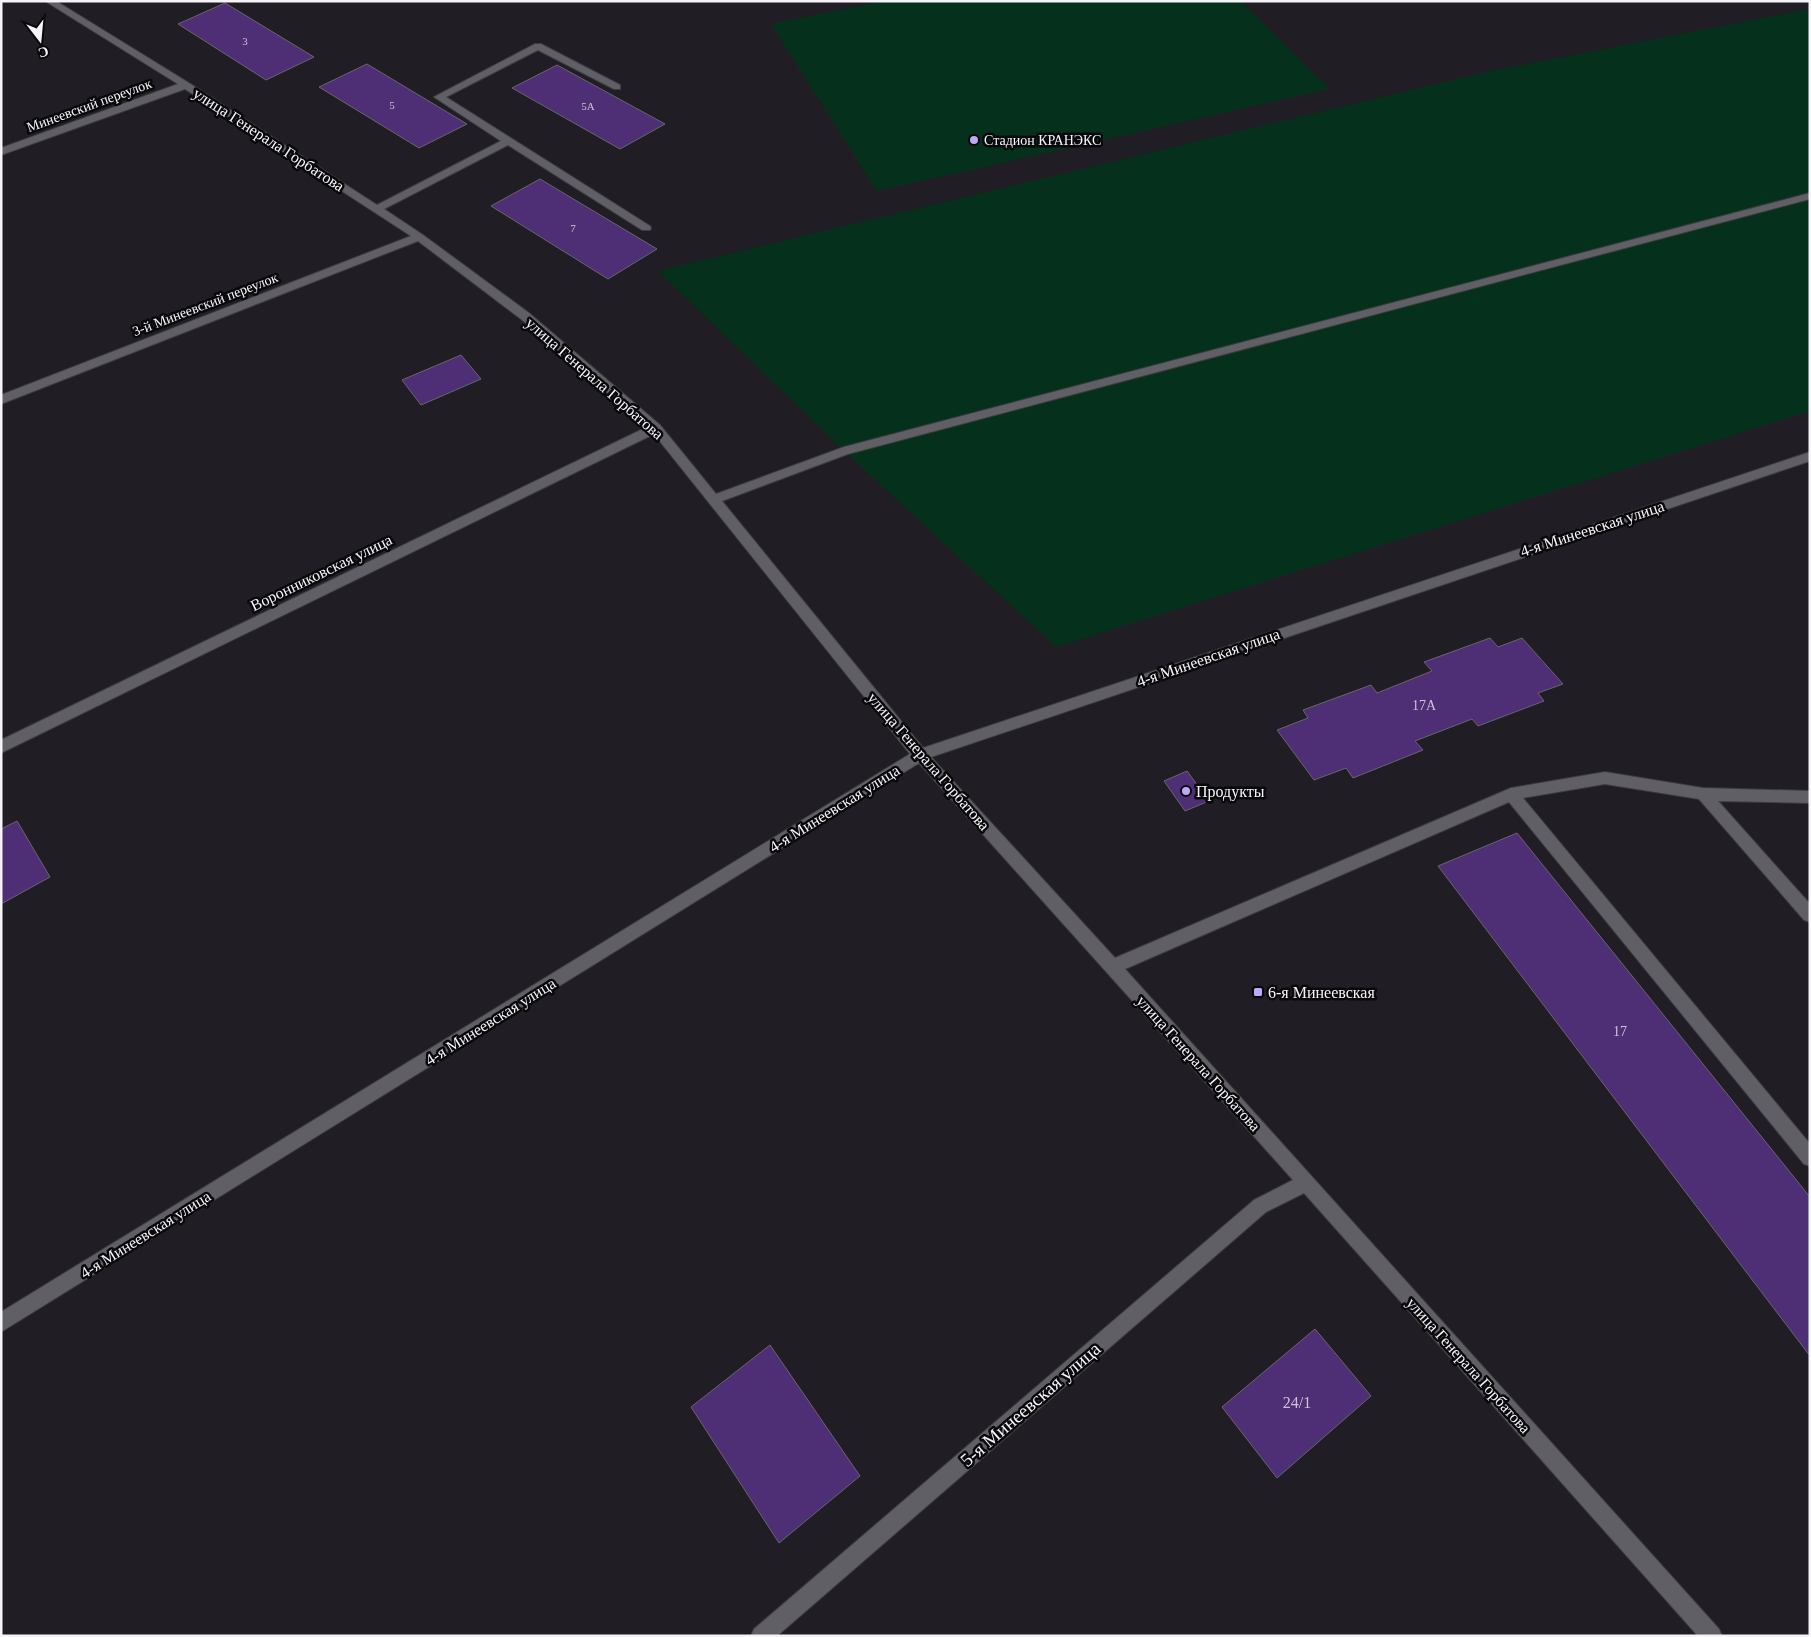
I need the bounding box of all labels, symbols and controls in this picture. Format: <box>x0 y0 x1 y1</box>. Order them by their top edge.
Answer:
north arrow <box>15 15 65 65</box>
house number: 3 <box>242 35 248 47</box>
text: С <box>37 43 50 61</box>
street label: Минеевский переулок <box>25 76 154 135</box>
street label: улица Генерала Горбатова <box>190 84 347 195</box>
house number: 5 <box>389 99 395 111</box>
house number: 5А <box>581 100 595 112</box>
place label: Стадион КРАНЭКС <box>984 133 1101 148</box>
marker: Стадион КРАНЭКС <box>968 134 980 146</box>
house number: 7 <box>570 222 576 234</box>
street label: 3-й Минеевский переулок <box>130 270 280 339</box>
street label: улица Генерала Горбатова <box>522 314 667 443</box>
street label: 4-я Минеевская улица <box>1518 497 1667 561</box>
street label: Воронниковская улица <box>248 531 395 615</box>
street label: 4-я Минеевская улица <box>1134 625 1282 691</box>
street label: улица Генерала Горбатова <box>864 689 993 834</box>
house number: 17А <box>1412 698 1437 713</box>
street label: 4-я Минеевская улица <box>766 761 903 856</box>
place label: Продукты <box>1196 783 1265 801</box>
marker: Продукты <box>1180 785 1192 797</box>
street label: 4-я Минеевская улица <box>422 974 559 1069</box>
place label: 6-я Минеевская <box>1268 984 1375 1001</box>
marker: 6-я Минеевская <box>1252 986 1264 998</box>
street label: улица Генерала Горбатова <box>1133 992 1264 1135</box>
house number: 17 <box>1613 1024 1627 1039</box>
street label: 4-я Минеевская улица <box>77 1187 214 1282</box>
street label: улица Генерала Горбатова <box>1403 1294 1534 1437</box>
street label: 5-я Минеевская улица <box>956 1338 1105 1471</box>
house number: 24/1 <box>1283 1394 1311 1411</box>

